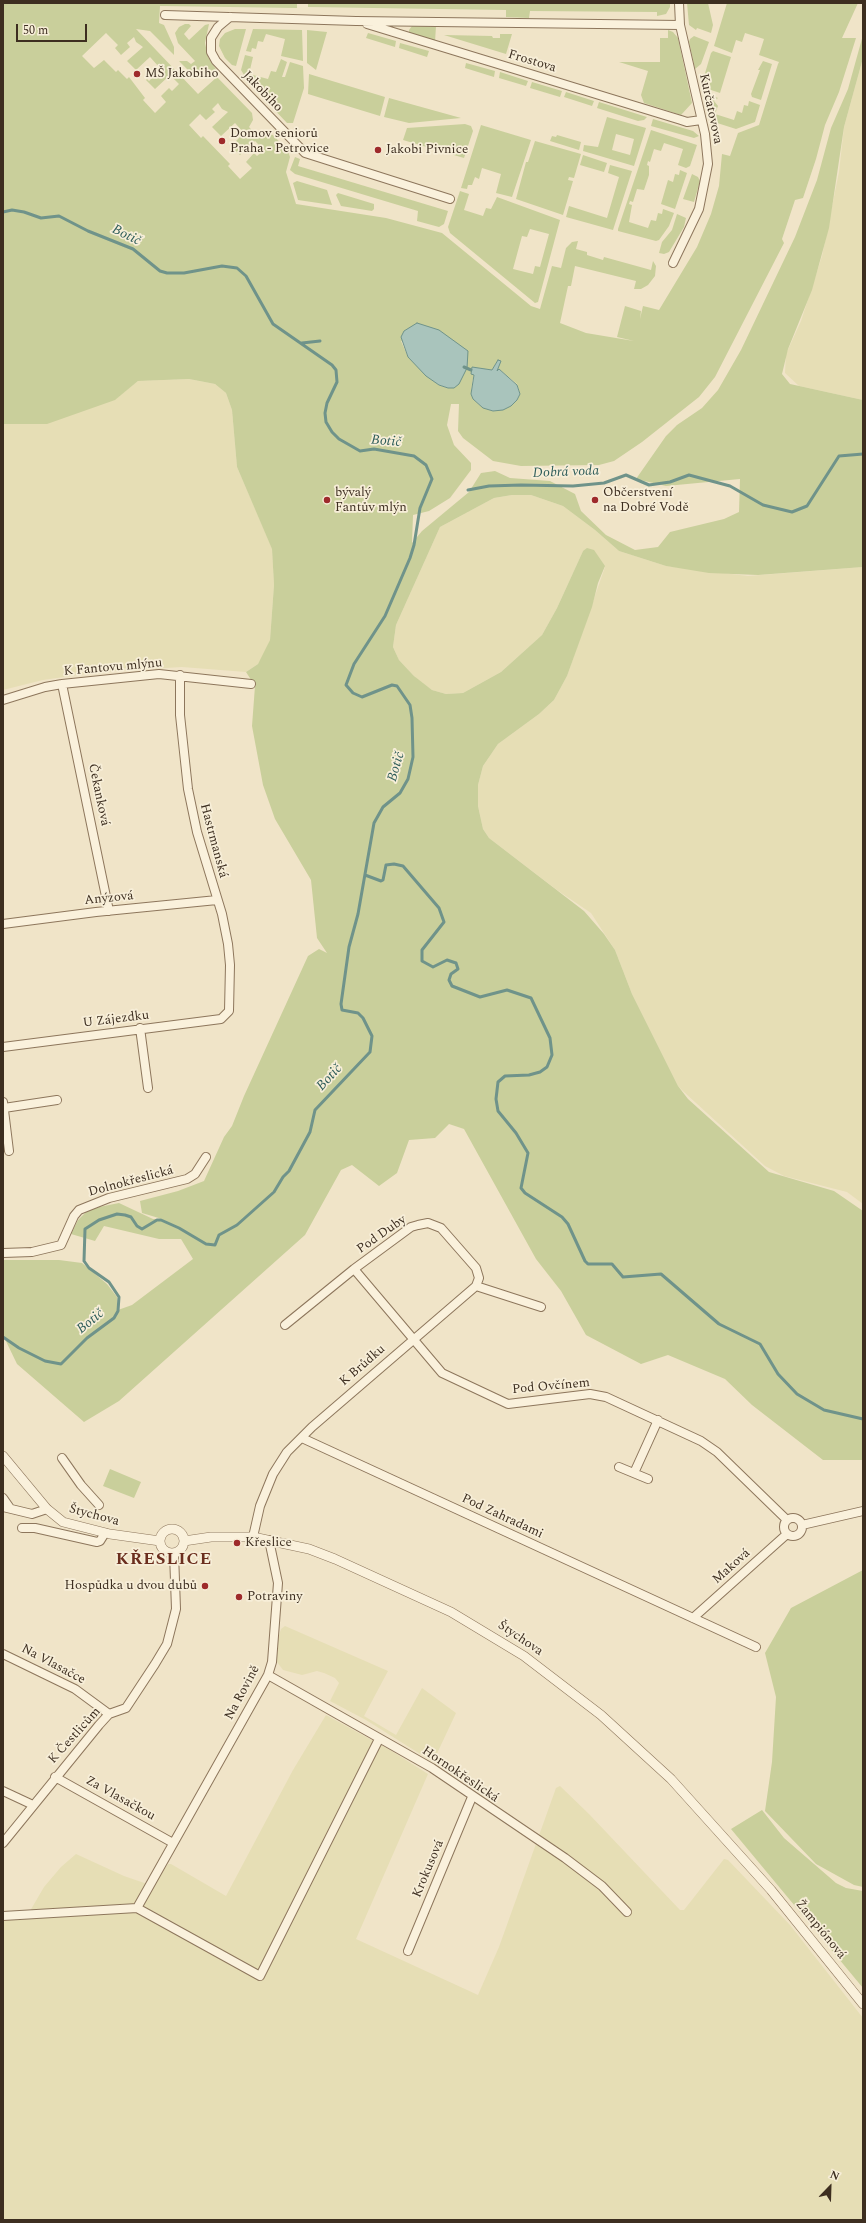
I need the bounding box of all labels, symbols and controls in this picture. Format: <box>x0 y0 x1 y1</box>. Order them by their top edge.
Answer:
scale bar <box>18 16 89 42</box>
text: 50 m <box>23 21 48 40</box>
street label: Frostova <box>506 47 558 77</box>
place label: MŠ Jakobiho <box>145 66 218 82</box>
street label: Jakobiho <box>239 68 285 116</box>
marker: MŠ Jakobiho <box>132 69 142 79</box>
street label: Kurčatovova <box>695 72 725 146</box>
place label: Domov seniorů Praha - Petrovice <box>230 126 329 157</box>
marker: Domov seniorů Praha - Petrovice <box>217 136 227 146</box>
place label: Jakobi Pivnice <box>386 142 468 158</box>
marker: Jakobi Pivnice <box>373 145 383 155</box>
water label: Botič <box>109 222 143 250</box>
water label: Botič <box>370 432 402 452</box>
water label: Dobrá voda <box>532 463 600 483</box>
place label: bývalý Fantův mlýn <box>335 485 407 516</box>
place label: Občerstvení na Dobré Vodě <box>603 485 689 516</box>
marker: bývalý Fantův mlýn <box>322 495 332 505</box>
marker: Občerstvení na Dobré Vodě <box>590 495 600 505</box>
street label: K Fantovu mlýnu <box>63 656 163 680</box>
water label: Botič <box>385 750 409 784</box>
street label: Čekanková <box>84 762 112 828</box>
street label: Hastrmanská <box>196 802 230 880</box>
street label: Anýzová <box>84 889 134 909</box>
street label: U Zájezdku <box>82 1008 150 1032</box>
water label: Botič <box>314 1061 346 1095</box>
street label: Dolnokřeslická <box>87 1163 175 1201</box>
street label: Pod Duby <box>354 1212 410 1258</box>
water label: Botič <box>74 1306 108 1338</box>
street label: K Brůdku <box>337 1342 389 1390</box>
street label: Pod Ovčínem <box>511 1376 591 1398</box>
street label: Pod Zahradami <box>459 1491 545 1543</box>
street label: Štychova <box>67 1502 121 1530</box>
place label: Křeslice <box>245 1535 292 1551</box>
marker: Křeslice <box>232 1538 242 1548</box>
street label: Maková <box>710 1546 754 1588</box>
district label: KŘESLICE <box>116 1551 212 1571</box>
place label: Hospůdka u dvou dubů <box>64 1578 197 1594</box>
marker: Hospůdka u dvou dubů <box>200 1581 210 1591</box>
place label: Potraviny <box>247 1589 302 1605</box>
marker: Potraviny <box>234 1592 244 1602</box>
street label: Štychova <box>494 1618 546 1660</box>
street label: Na Vlasačce <box>18 1642 88 1688</box>
street label: Na Rovině <box>222 1663 264 1723</box>
street label: K Čestlicům <box>45 1704 105 1768</box>
street label: Hornokřeslická <box>419 1744 501 1806</box>
street label: Za Vlasačkou <box>82 1773 158 1825</box>
street label: Krokusová <box>410 1838 448 1900</box>
street label: Žampiónová <box>791 1897 849 1963</box>
text: N <box>827 2166 842 2185</box>
north arrow <box>810 2167 850 2207</box>

